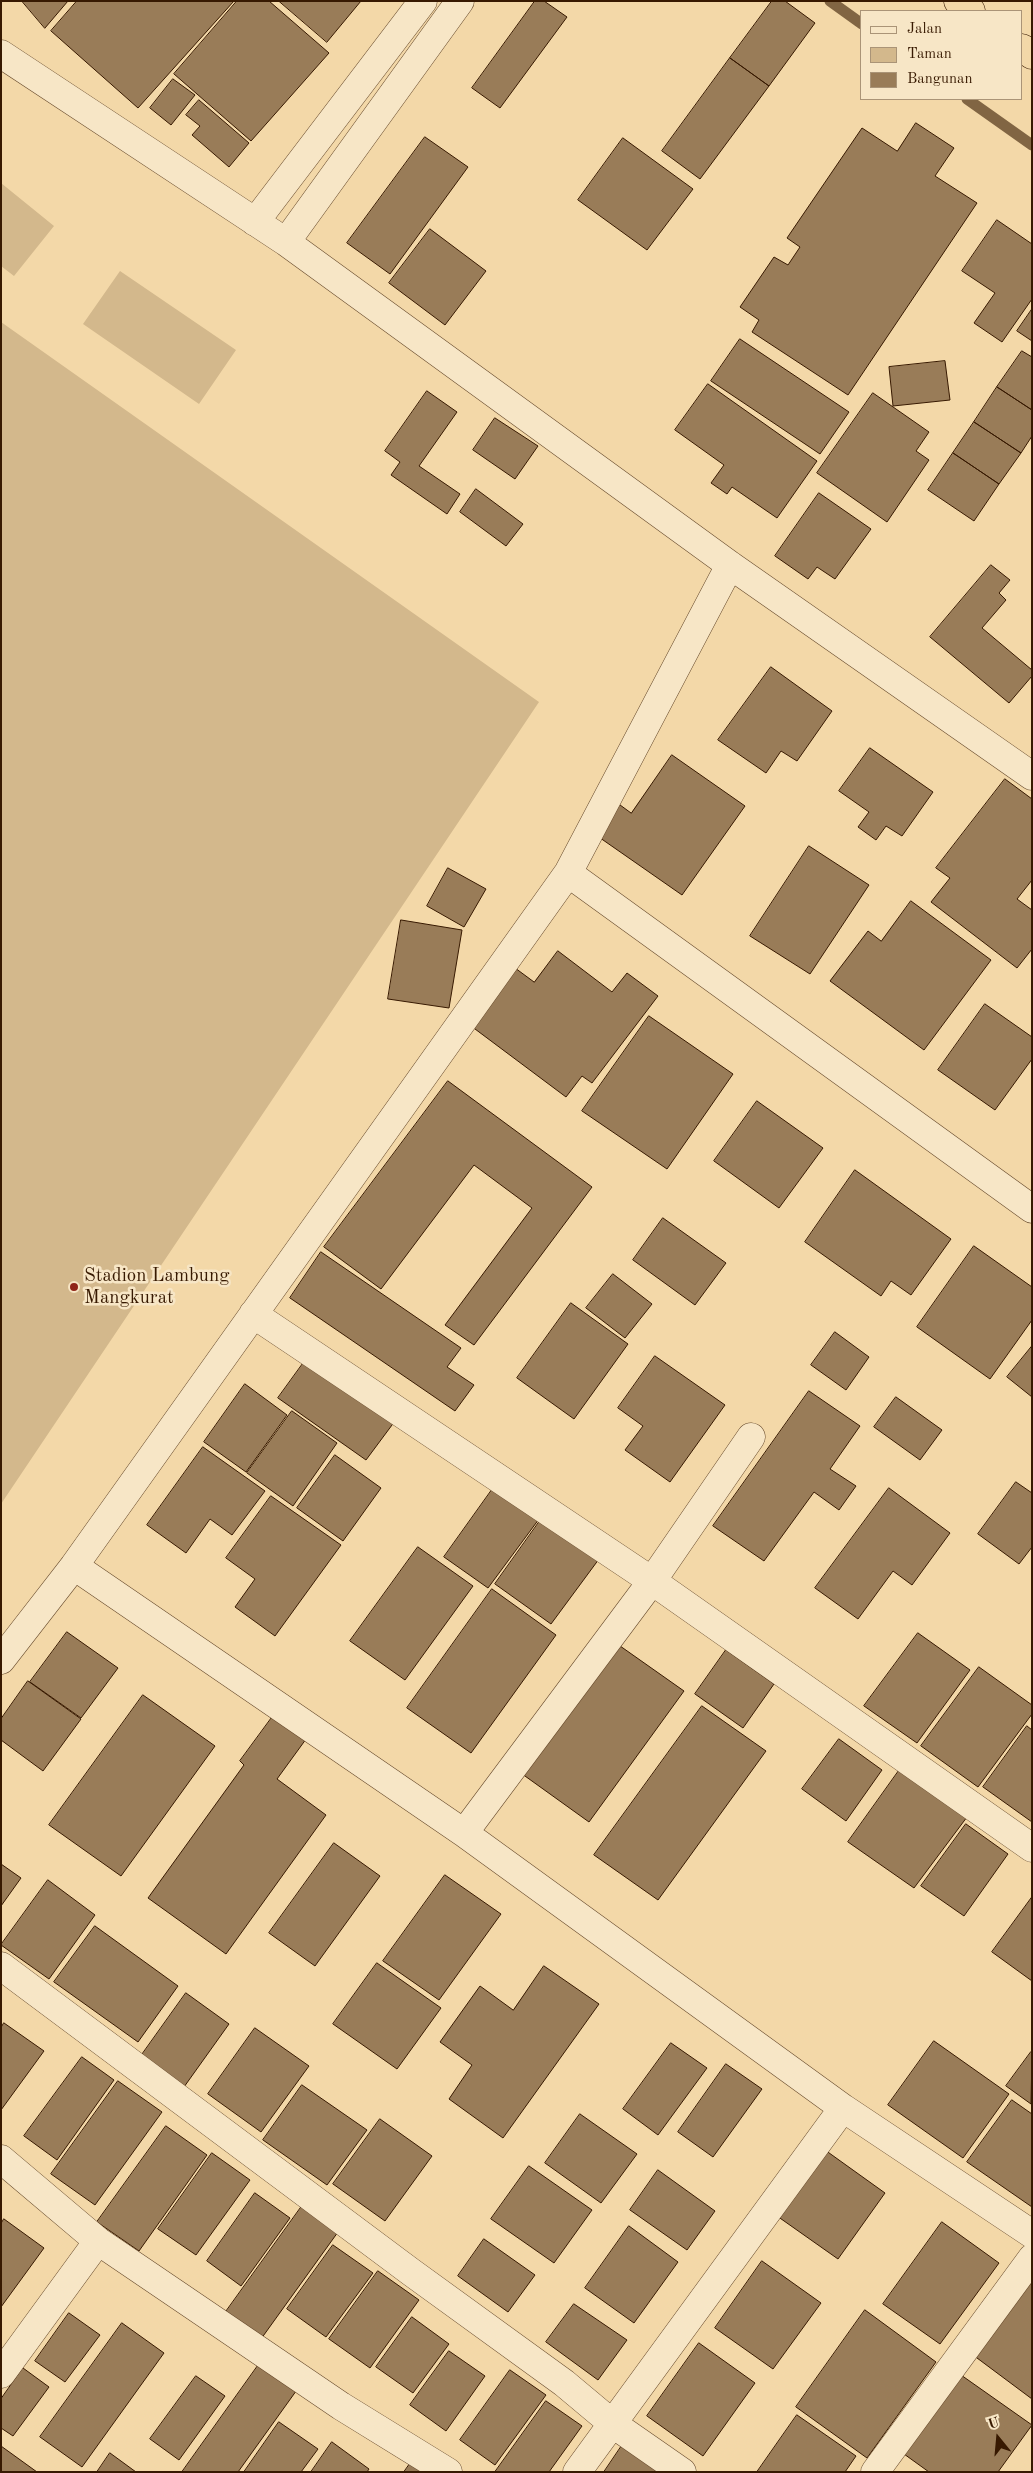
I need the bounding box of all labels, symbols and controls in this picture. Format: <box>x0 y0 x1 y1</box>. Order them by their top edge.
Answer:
legend <box>860 10 1023 100</box>
text: Jalan <box>907 22 942 37</box>
text: Taman <box>907 47 952 62</box>
text: Bangunan <box>907 72 973 87</box>
place label: Stadion Lambung Mangkurat <box>84 1265 229 1309</box>
marker: Stadion Lambung Mangkurat <box>68 1281 80 1293</box>
north arrow <box>973 2413 1023 2463</box>
text: U <box>986 2415 1001 2432</box>

